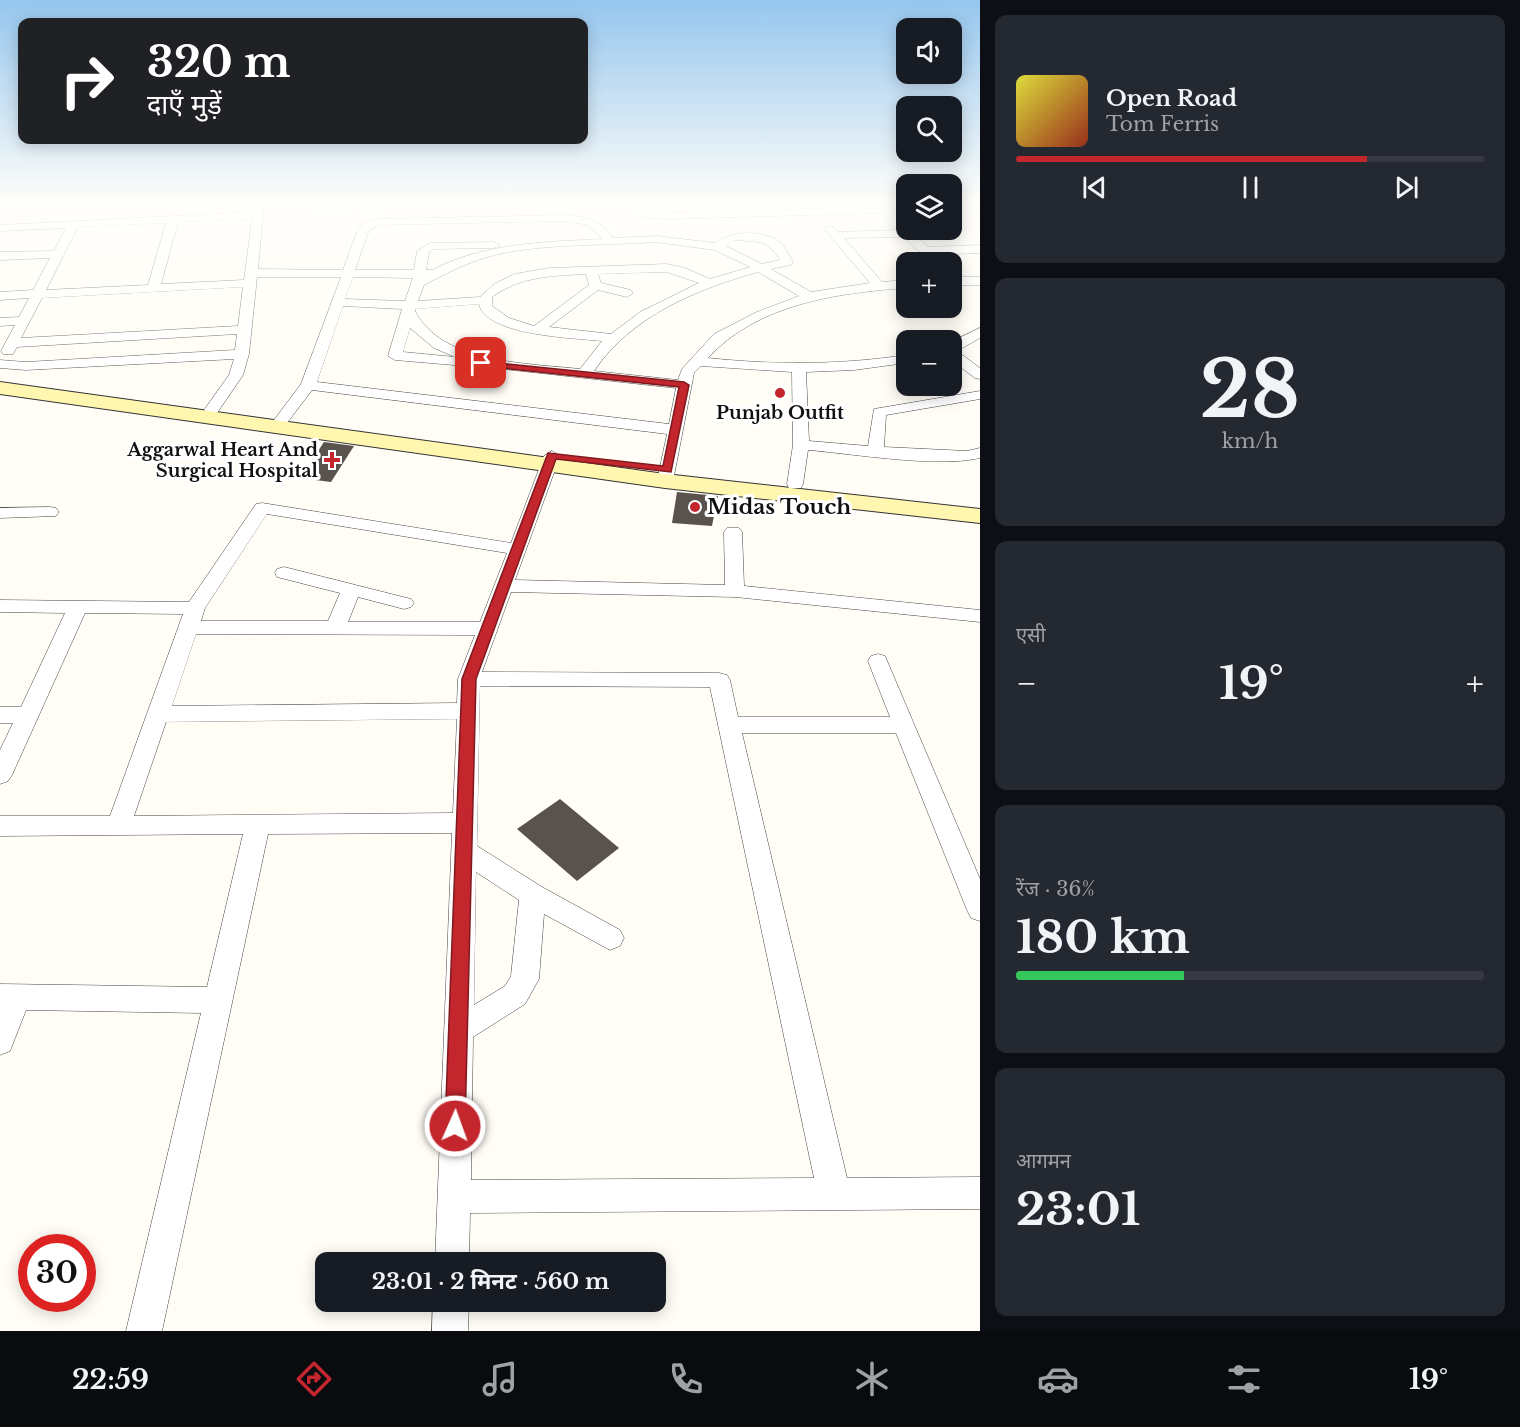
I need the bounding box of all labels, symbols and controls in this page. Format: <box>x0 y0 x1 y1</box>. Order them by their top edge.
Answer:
map controls <box>896 18 962 396</box>
button: sound <box>896 18 962 84</box>
text: 320 m <box>147 36 290 88</box>
icon: right <box>48 42 126 120</box>
text: Open Road <box>1106 85 1237 112</box>
text: दाएँ मुड़ें <box>147 88 222 121</box>
button: search <box>896 96 962 162</box>
text: Tom Ferris <box>1106 112 1219 136</box>
icon: previous <box>1078 171 1111 204</box>
icon: pause <box>1234 171 1267 204</box>
icon: next <box>1390 171 1423 204</box>
button: layers <box>896 174 962 240</box>
button: + <box>896 252 962 318</box>
button: − <box>896 330 962 396</box>
pin <box>455 337 506 388</box>
text: 28 <box>1200 341 1300 438</box>
icon: arrive <box>464 346 497 379</box>
marker: Punjab Outfit <box>773 386 787 400</box>
place label: Punjab Outfit <box>716 402 844 424</box>
text: km/h <box>1222 429 1278 453</box>
place label: Aggarwal Heart And Surgical Hospital <box>126 439 319 482</box>
marker: Aggarwal Heart And Surgical Hospital <box>323 451 341 469</box>
place label: Midas Touch <box>707 494 851 520</box>
marker: Midas Touch <box>688 500 702 514</box>
text: एसी <box>1016 623 1046 647</box>
text: 19° <box>1219 655 1284 711</box>
text: − <box>1016 663 1037 704</box>
text: + <box>1466 663 1484 704</box>
text: रेंज · 36% <box>1016 877 1095 901</box>
text: 180 km <box>1016 909 1190 965</box>
position arrow <box>423 1094 487 1158</box>
text: आगमन <box>1016 1149 1071 1173</box>
text: 23:01 <box>1016 1181 1140 1237</box>
speed limit sign: 30 <box>18 1234 96 1312</box>
text: 23:01 · 2 मिनट · 560 m <box>372 1268 609 1295</box>
icon: directions <box>293 1358 335 1400</box>
icon: music <box>479 1358 521 1400</box>
icon: phone <box>665 1358 707 1400</box>
icon: climate <box>851 1358 893 1400</box>
icon: car <box>1037 1358 1079 1400</box>
icon: filters <box>1223 1358 1265 1400</box>
text: 22:59 <box>72 1363 149 1396</box>
text: 19° <box>1409 1363 1448 1396</box>

